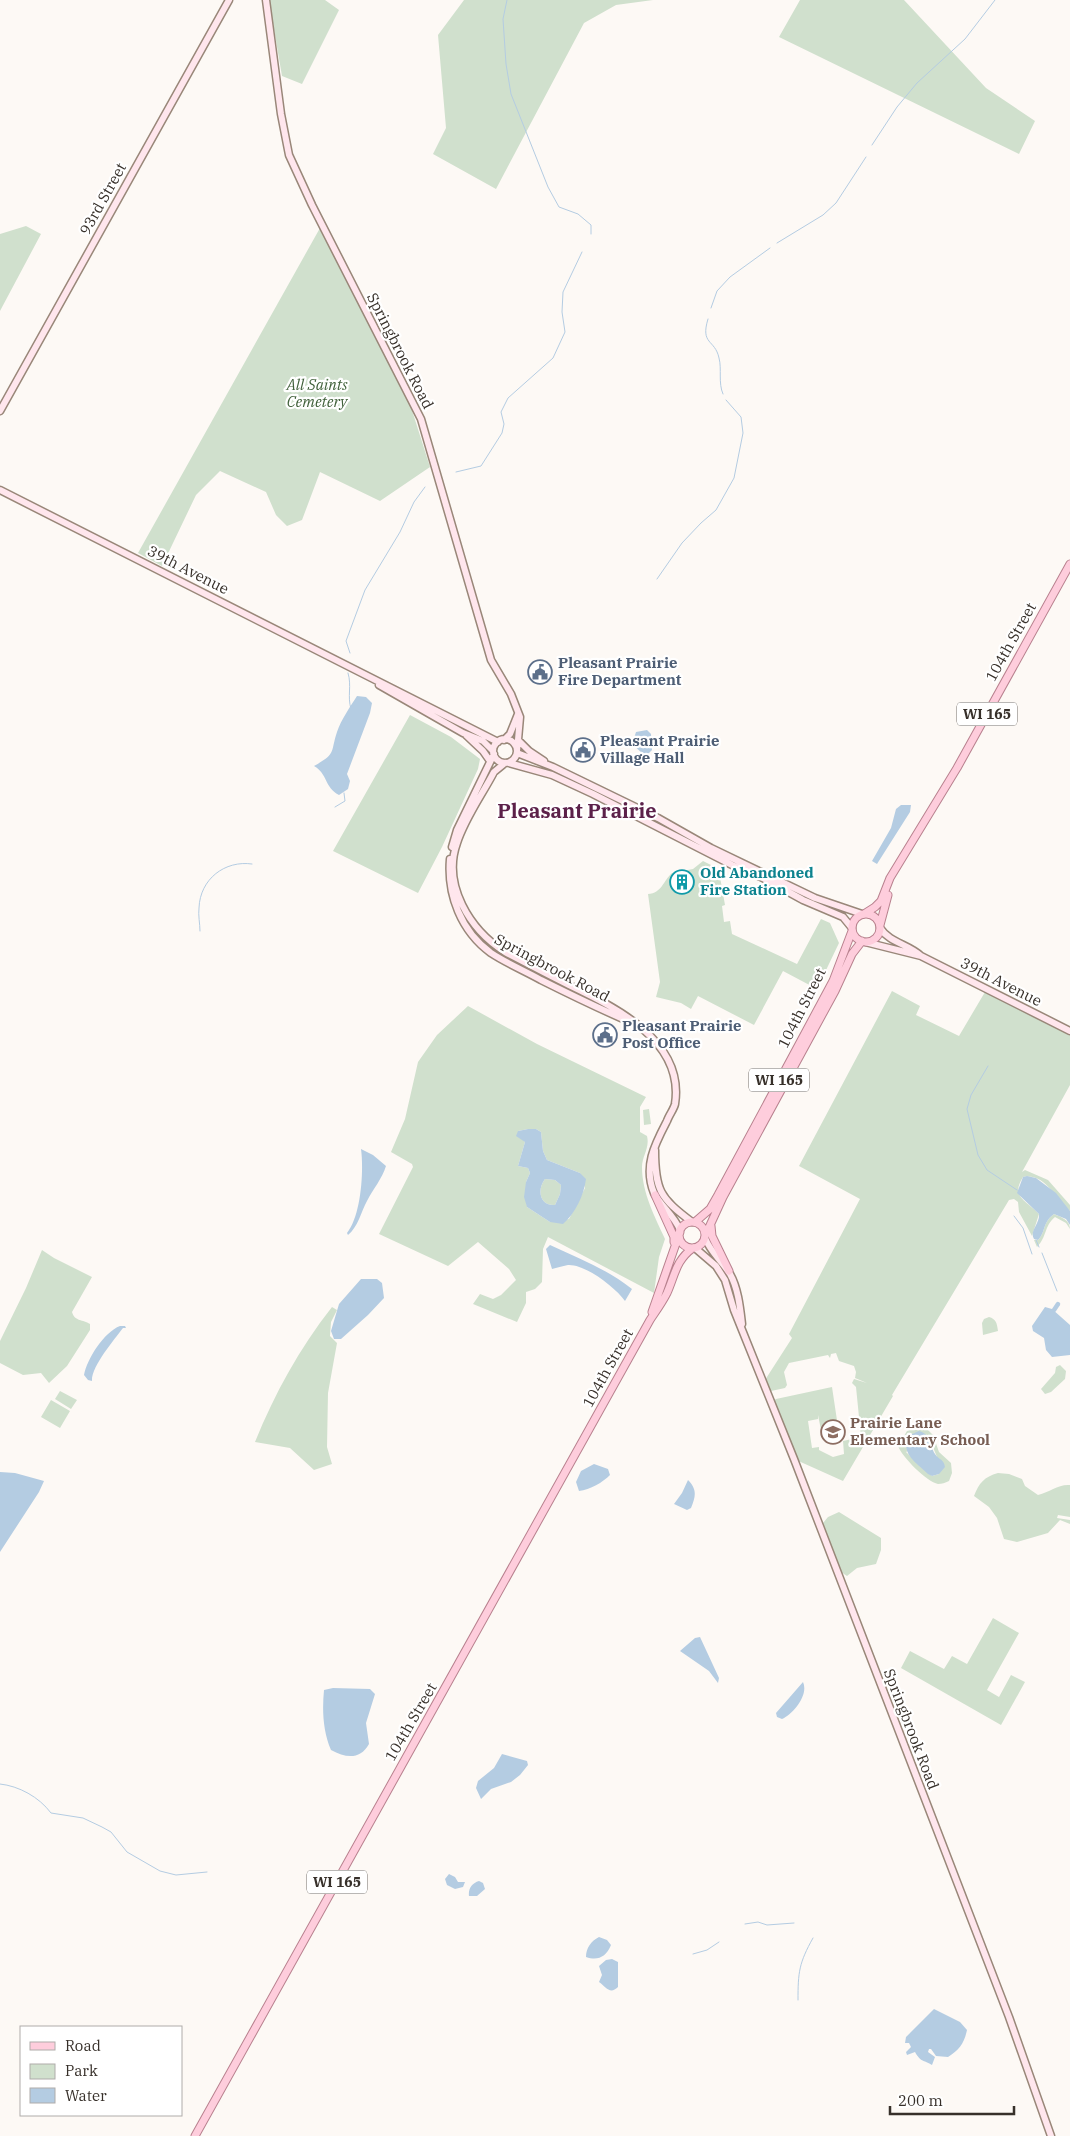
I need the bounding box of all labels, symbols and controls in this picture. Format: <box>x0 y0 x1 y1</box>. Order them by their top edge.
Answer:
street label: 93rd Street <box>75 159 130 238</box>
street label: Springbrook Road <box>363 290 438 412</box>
park label: All Saints Cemetery <box>285 375 348 411</box>
street label: 39th Avenue <box>144 541 232 598</box>
street label: 104th Street <box>981 599 1040 685</box>
place label: Pleasant Prairie Fire Department <box>558 653 682 689</box>
public building icon: Pleasant Prairie Fire Department <box>527 659 553 685</box>
road number: WI 165 <box>957 702 1017 726</box>
place label: Pleasant Prairie Village Hall <box>600 731 719 767</box>
public building icon: Pleasant Prairie Village Hall <box>570 737 596 763</box>
district label: Pleasant Prairie <box>497 797 657 824</box>
place label: Old Abandoned Fire Station <box>700 863 814 899</box>
building icon: Old Abandoned Fire Station <box>669 869 695 895</box>
street label: Springbrook Road <box>491 929 613 1006</box>
street label: 39th Avenue <box>957 953 1045 1010</box>
street label: 104th Street <box>773 965 830 1051</box>
place label: Pleasant Prairie Post Office <box>622 1016 741 1052</box>
public building icon: Pleasant Prairie Post Office <box>592 1022 618 1048</box>
road number: WI 165 <box>749 1068 809 1092</box>
street label: 104th Street <box>578 1325 637 1411</box>
place label: Prairie Lane Elementary School <box>850 1413 990 1449</box>
school or university icon: Prairie Lane Elementary School <box>820 1419 846 1445</box>
street label: Springbrook Road <box>880 1666 943 1792</box>
street label: 104th Street <box>381 1679 441 1764</box>
road number: WI 165 <box>307 1870 367 1894</box>
legend <box>20 2026 182 2116</box>
text: Road <box>65 2036 101 2055</box>
text: Park <box>65 2061 98 2080</box>
scale bar <box>890 2084 1014 2116</box>
text: Water <box>65 2086 107 2105</box>
text: 200 m <box>898 2091 943 2110</box>

